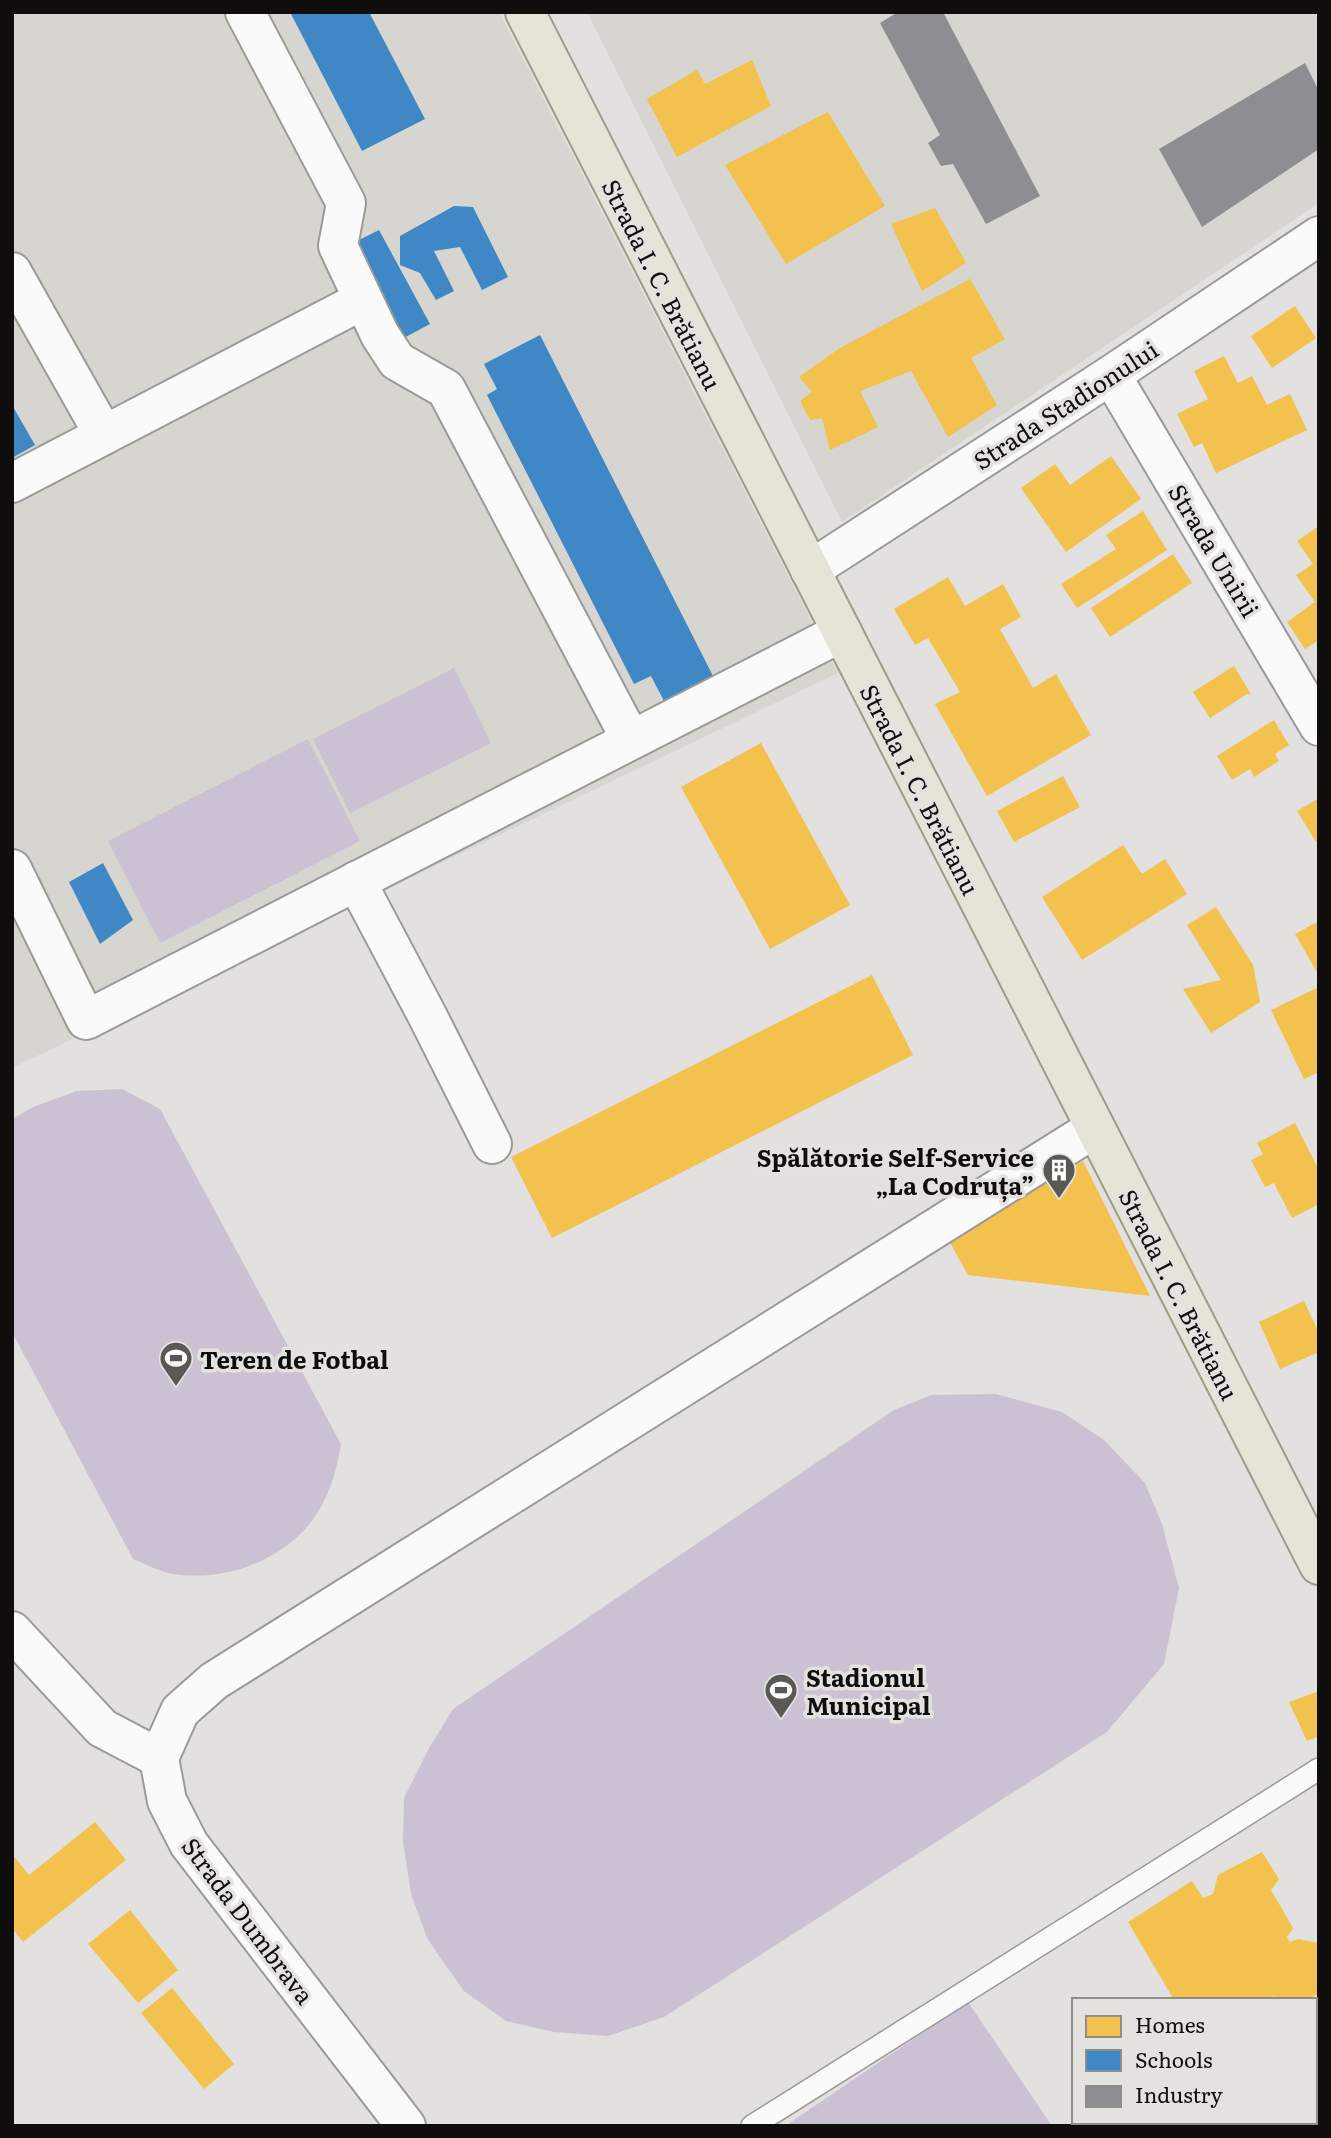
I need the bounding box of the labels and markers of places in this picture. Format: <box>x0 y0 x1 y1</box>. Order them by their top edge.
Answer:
place label: Spălătorie Self-Service „La Codruța” <box>757 1139 1034 1203</box>
building icon: Spălătorie Self-Service „La Codruța” <box>1040 1151 1078 1200</box>
sports icon: Teren de Fotbal <box>157 1339 195 1388</box>
place label: Teren de Fotbal <box>200 1341 389 1376</box>
place label: Stadionul Municipal <box>806 1659 931 1722</box>
sports icon: Stadionul Municipal <box>762 1671 800 1720</box>

